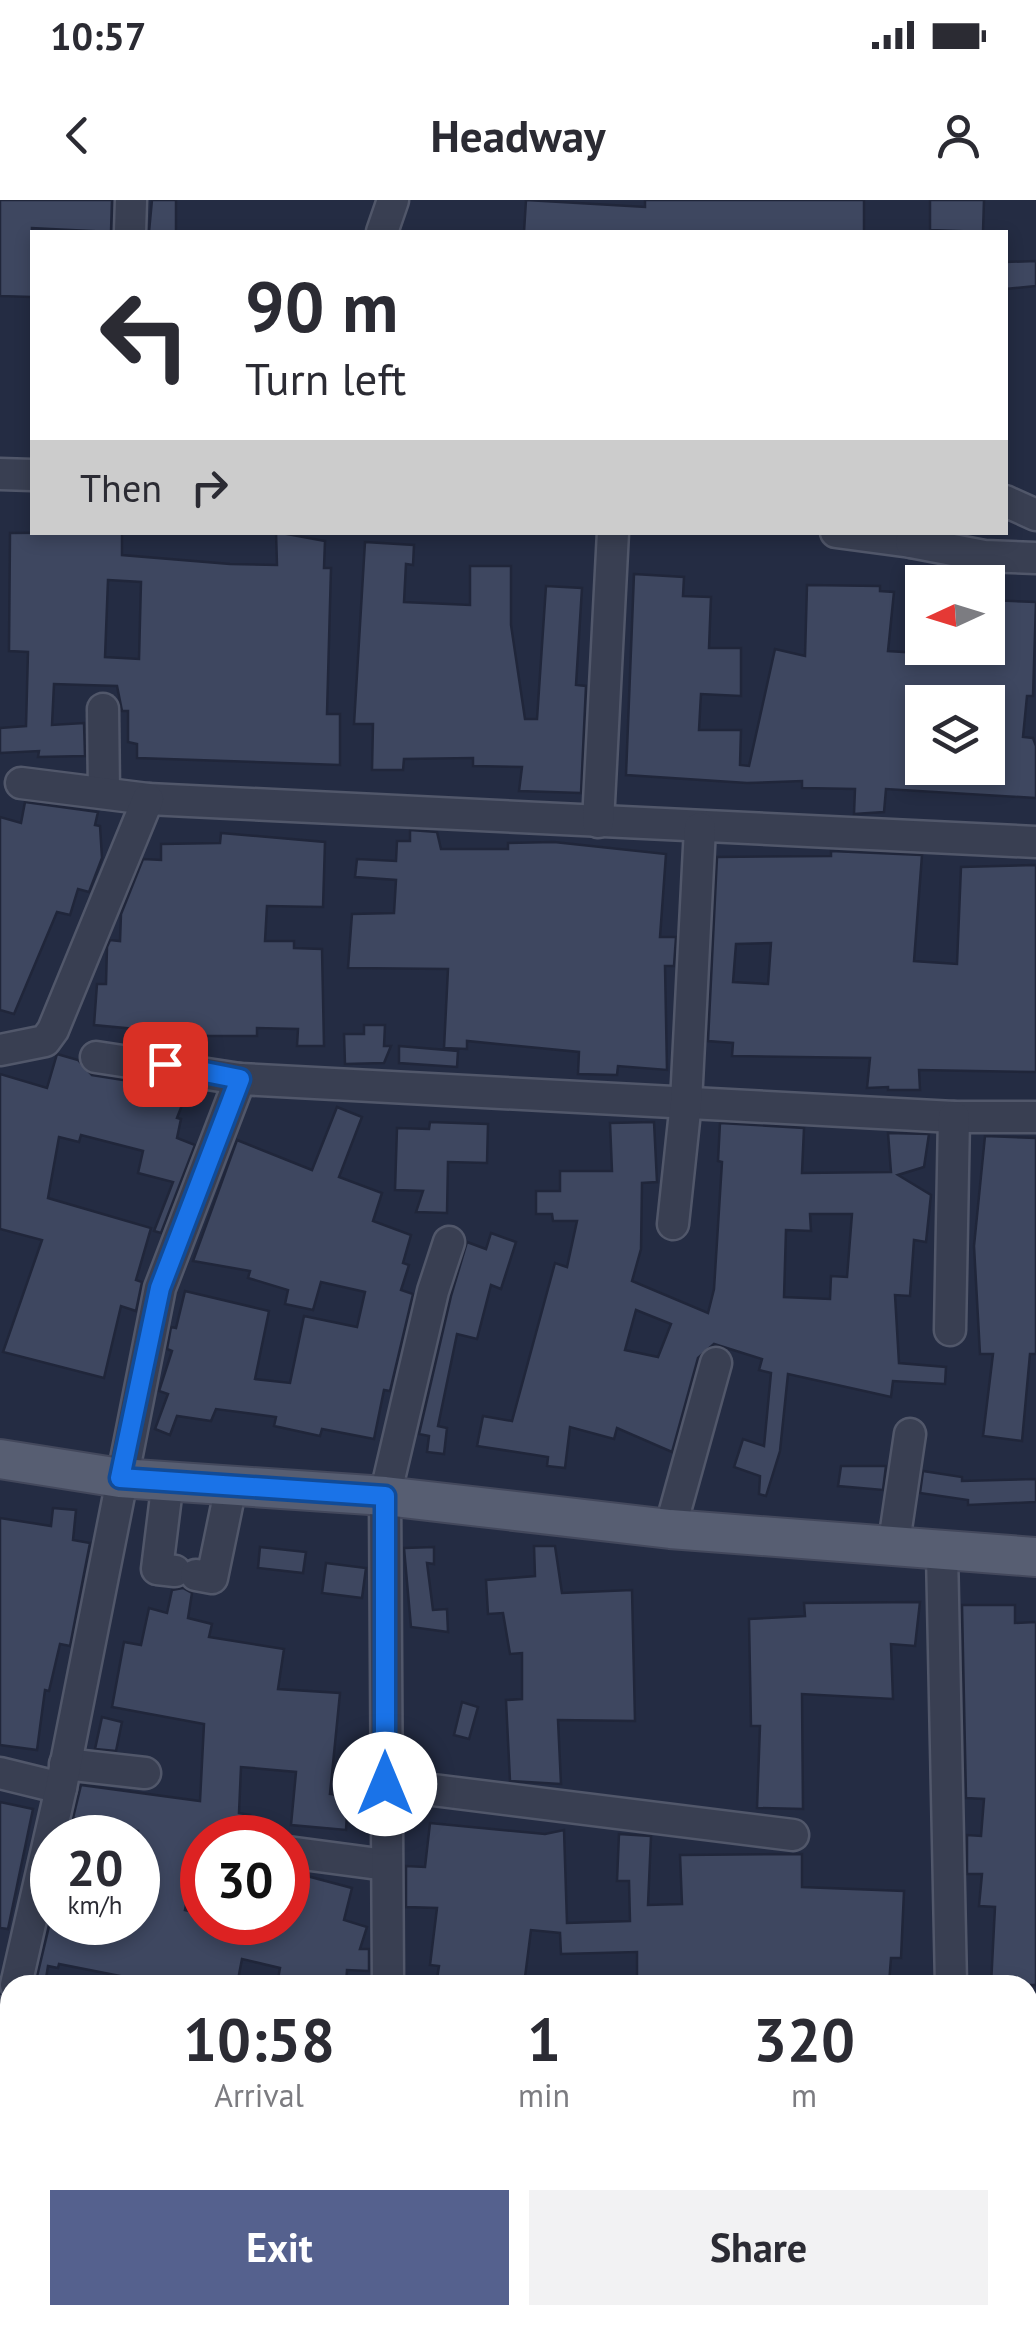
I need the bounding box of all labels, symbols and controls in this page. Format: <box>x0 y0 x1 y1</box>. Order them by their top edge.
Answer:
text: 10:57 <box>50 11 146 60</box>
text: Headway <box>430 106 606 164</box>
icon: back <box>50 108 105 163</box>
icon: person <box>931 108 986 163</box>
text: 90 m <box>245 261 398 351</box>
icon: left <box>80 270 210 400</box>
text: Turn left <box>245 349 406 407</box>
icon: right <box>182 460 237 515</box>
text: Then <box>80 463 162 512</box>
north arrow <box>905 565 1005 665</box>
map controls <box>905 565 1005 785</box>
button: layers <box>905 685 1005 785</box>
pin <box>123 1022 208 1107</box>
icon: arrive <box>138 1037 193 1092</box>
position arrow <box>333 1732 437 1836</box>
speed limit sign: 30 <box>180 1815 310 1945</box>
text: 20 <box>67 1835 123 1900</box>
text: km/h <box>68 1889 122 1921</box>
text: 10:58 <box>183 2000 335 2078</box>
text: 1 <box>527 2000 561 2078</box>
text: 320 <box>753 2000 855 2078</box>
text: Arrival <box>214 2074 304 2116</box>
text: min <box>518 2074 570 2116</box>
text: m <box>791 2074 817 2116</box>
button: Exit <box>50 2190 509 2305</box>
button: Share <box>529 2190 988 2305</box>

